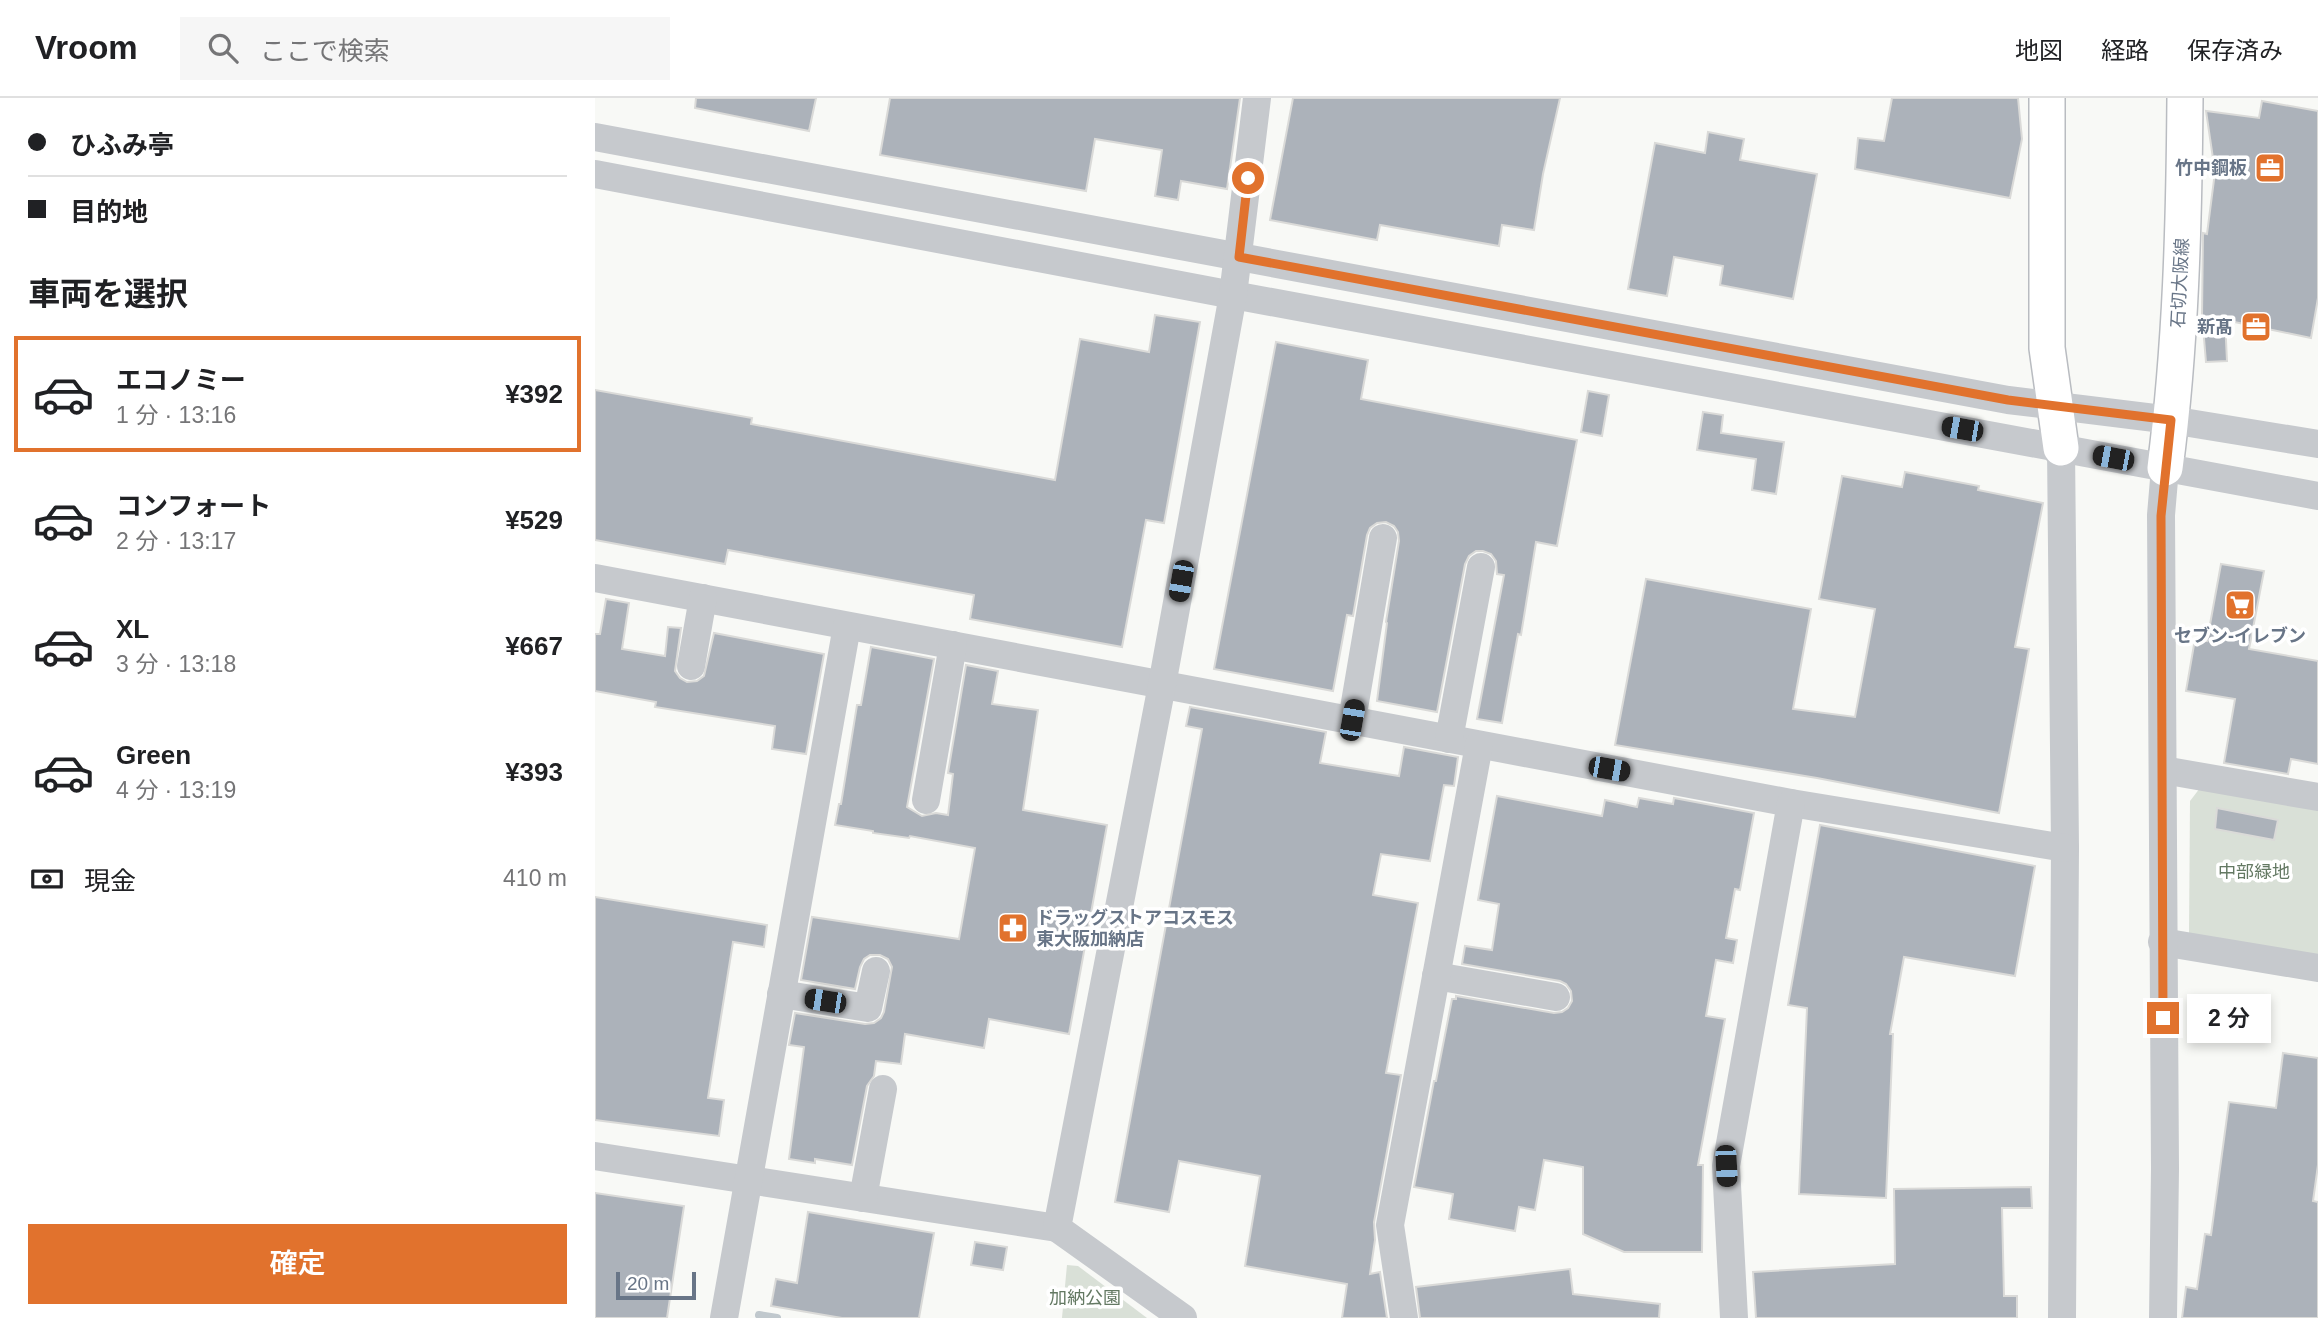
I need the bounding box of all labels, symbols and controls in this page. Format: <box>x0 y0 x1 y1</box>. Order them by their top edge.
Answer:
search box <box>180 17 670 80</box>
text: Vroom <box>35 29 138 66</box>
icon: search <box>204 29 242 67</box>
text: ここで検索 <box>260 36 390 66</box>
text: 地図 <box>2015 37 2063 64</box>
text: 経路 <box>2101 37 2149 64</box>
text: 保存済み <box>2187 37 2283 64</box>
text: ひふみ亭 <box>70 130 174 160</box>
office icon: 竹中鋼板 <box>2253 151 2287 185</box>
place label: 竹中鋼板 <box>2175 158 2247 178</box>
route start <box>1232 162 1264 194</box>
text: 目的地 <box>70 197 148 227</box>
street label: 石切大阪線 <box>2168 238 2192 328</box>
text: 車両を選択 <box>28 276 188 312</box>
office icon: 新髙 <box>2239 310 2273 344</box>
place label: 新髙 <box>2197 317 2233 337</box>
icon: car <box>32 363 95 426</box>
text: エコノミー <box>116 365 246 395</box>
text: ¥392 <box>505 379 563 409</box>
text: 1 分 · 13:16 <box>116 402 236 428</box>
car <box>1940 415 1985 443</box>
car <box>2091 444 2136 472</box>
icon: car <box>32 489 95 552</box>
text: コンフォート <box>116 491 271 521</box>
text: ¥529 <box>505 505 563 535</box>
text: 2 分 · 13:17 <box>116 528 236 554</box>
car <box>1168 558 1195 604</box>
supermarket icon: セブン-イレブン <box>2223 588 2257 622</box>
text: XL <box>116 614 149 644</box>
icon: car <box>32 615 95 678</box>
place label: セブン-イレブン <box>2174 626 2306 646</box>
text: ¥667 <box>505 631 563 661</box>
text: 3 分 · 13:18 <box>116 651 236 677</box>
car <box>1339 697 1366 743</box>
text: Green <box>116 740 191 770</box>
icon: car <box>32 741 95 804</box>
car <box>1587 755 1632 783</box>
text: ¥393 <box>505 757 563 787</box>
text: 4 分 · 13:19 <box>116 777 236 803</box>
icon: cash <box>28 860 66 898</box>
park label: 中部緑地 <box>2218 862 2290 882</box>
text: 410 m <box>503 865 567 891</box>
text: 現金 <box>84 866 136 896</box>
place label: ドラッグストアコスモス 東大阪加納店 <box>1036 908 1234 949</box>
pharmacy icon: ドラッグストアコスモス 東大阪加納店 <box>996 911 1030 945</box>
car <box>803 987 848 1015</box>
callout: 2 分 <box>2187 993 2271 1042</box>
route end <box>2147 1002 2179 1034</box>
text: 2 分 <box>2208 1005 2250 1031</box>
car <box>1715 1144 1738 1188</box>
button: 確定 <box>28 1224 567 1304</box>
scale bar <box>616 1269 697 1301</box>
text: 20 m <box>627 1273 669 1294</box>
park label: 加納公園 <box>1049 1288 1121 1308</box>

